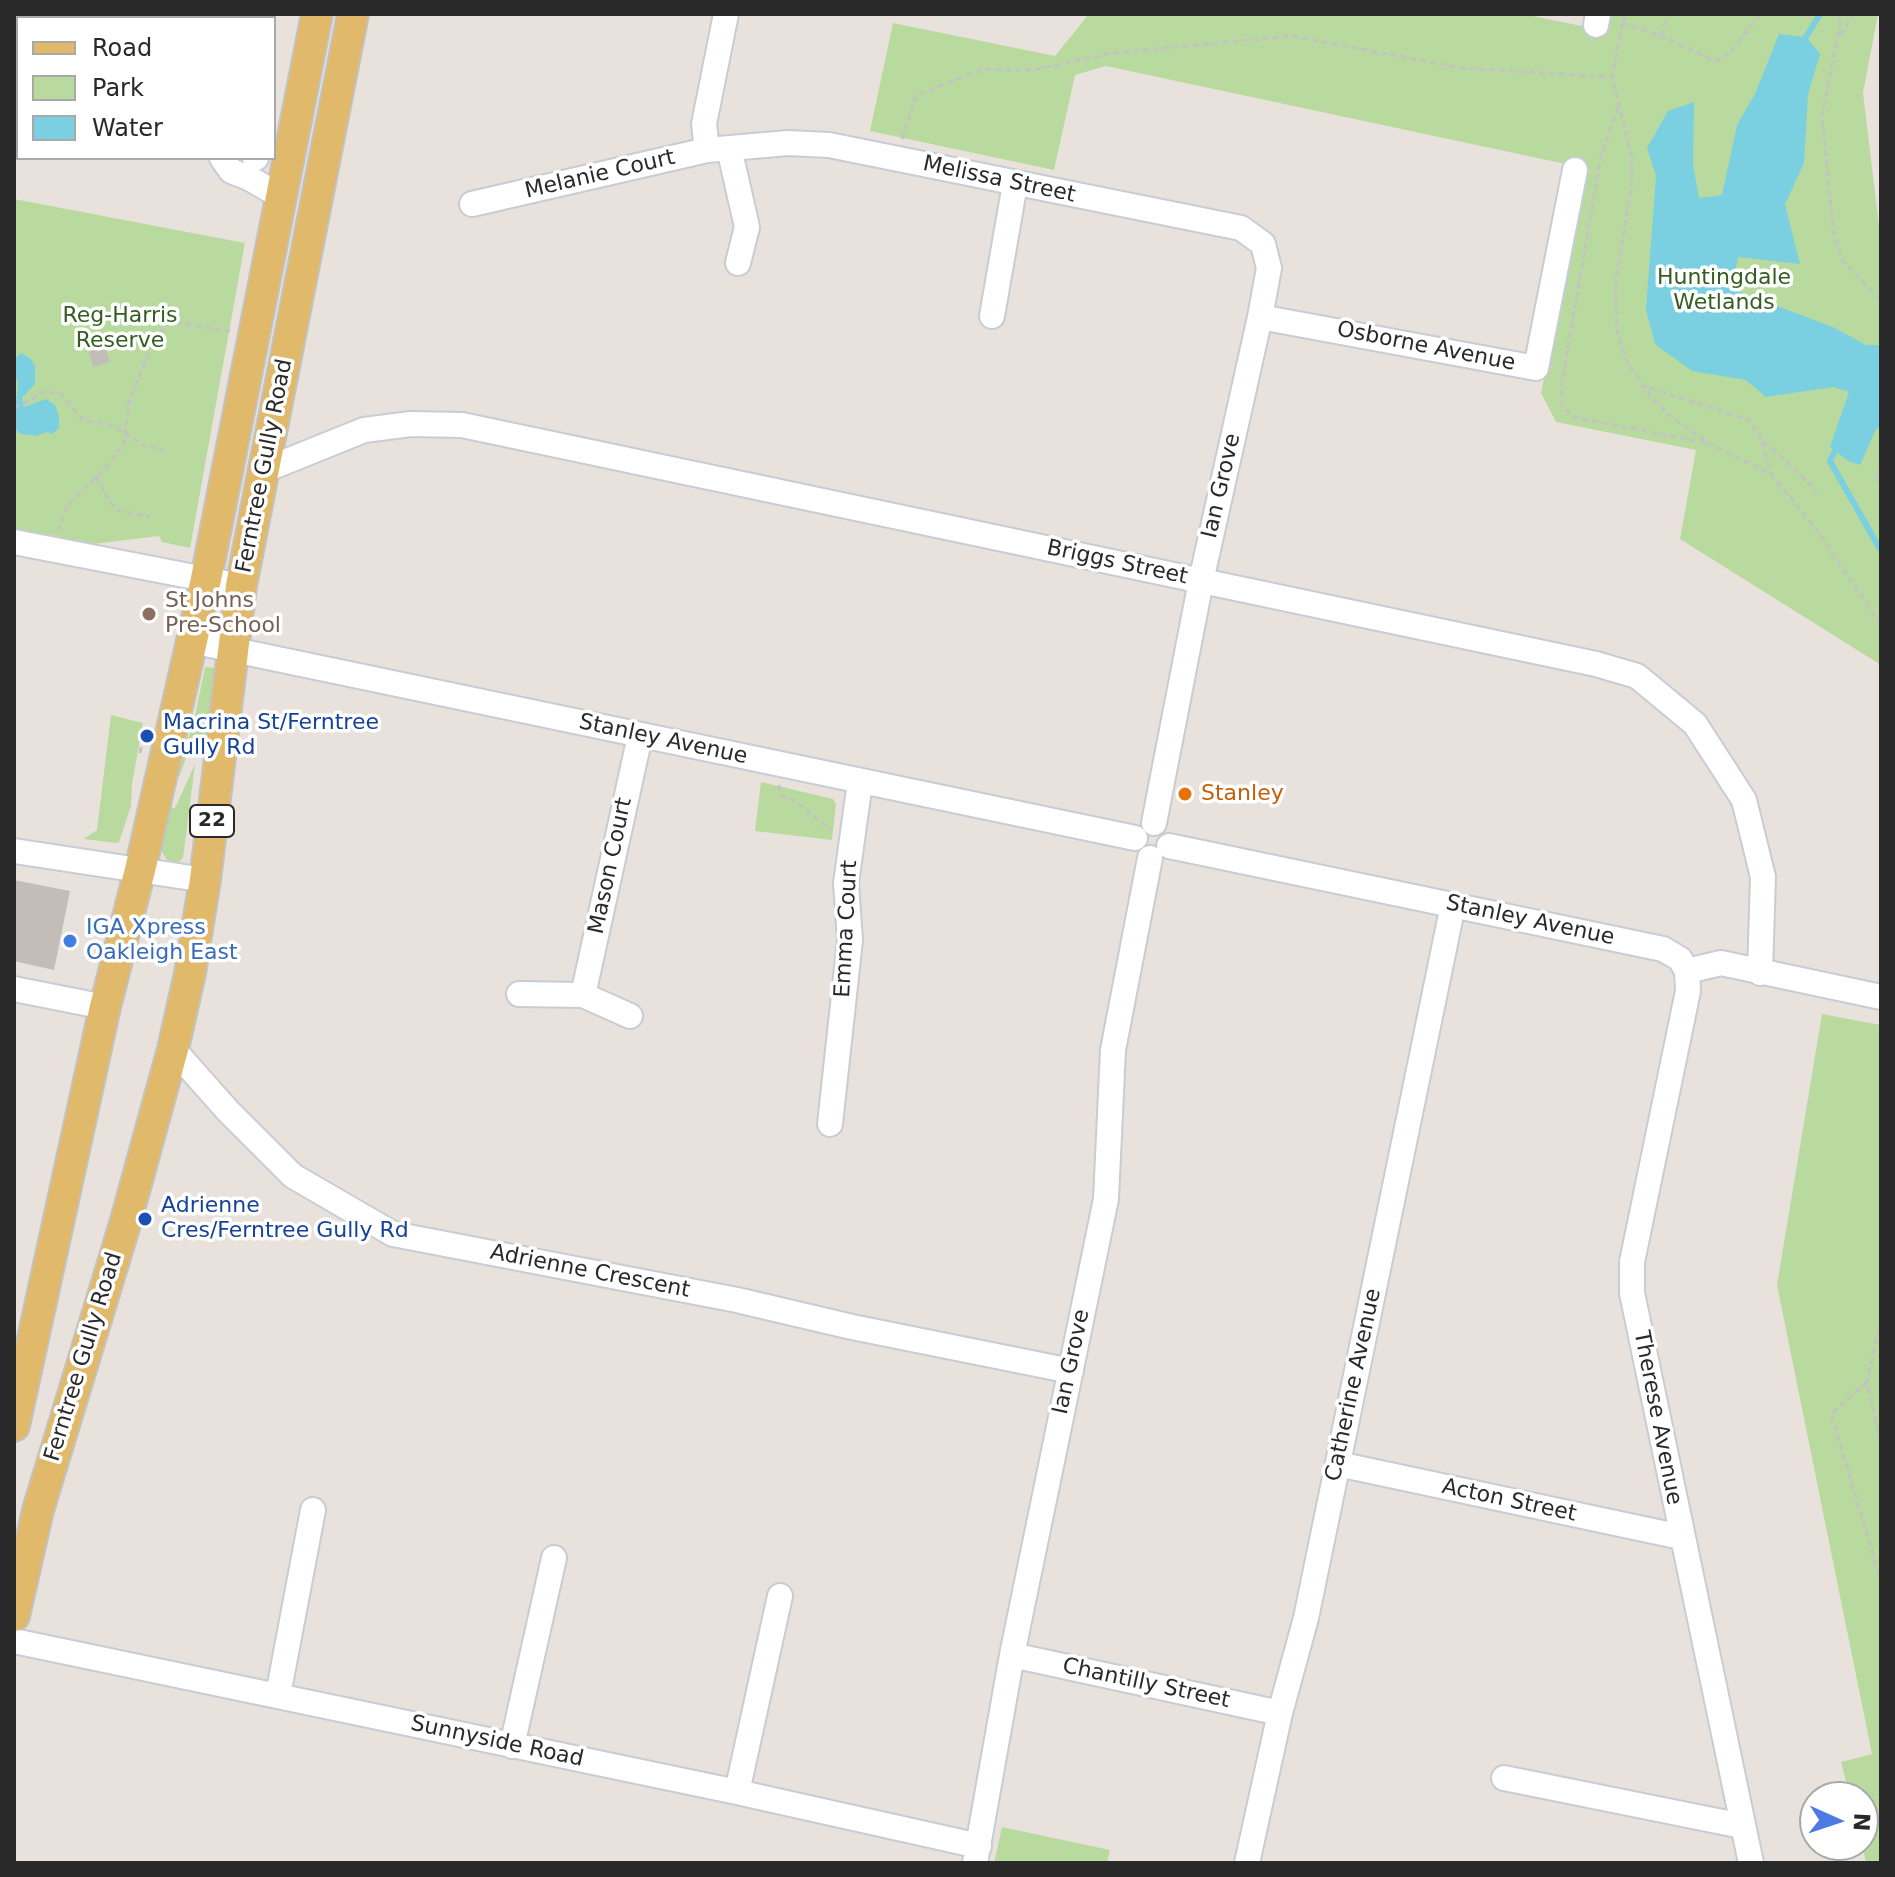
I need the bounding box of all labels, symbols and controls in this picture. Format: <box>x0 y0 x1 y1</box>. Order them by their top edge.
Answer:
legend <box>16 16 276 160</box>
text: Road <box>92 34 152 62</box>
text: Park <box>92 74 144 102</box>
text: Water <box>92 114 163 142</box>
street label: Melanie Court <box>522 145 678 205</box>
street label: Melissa Street <box>920 151 1078 209</box>
park label: Huntingdale Wetlands <box>1657 265 1791 316</box>
park label: Reg-Harris Reserve <box>62 303 178 354</box>
street label: Osborne Avenue <box>1335 317 1517 377</box>
street label: Ferntree Gully Road <box>231 357 299 575</box>
street label: Ian Grove <box>1197 431 1247 541</box>
street label: Briggs Street <box>1044 535 1190 591</box>
place label: St Johns Pre-School <box>165 588 281 640</box>
marker: St Johns Pre-School <box>140 605 158 623</box>
street label: Stanley Avenue <box>576 709 750 771</box>
place label: Macrina St/Ferntree Gully Rd <box>163 710 379 762</box>
marker: Macrina St/Ferntree Gully Rd <box>138 727 156 745</box>
place label: Stanley <box>1201 781 1284 807</box>
marker: Stanley <box>1176 785 1194 803</box>
street label: Mason Court <box>584 795 638 937</box>
road number: 22 <box>190 805 234 837</box>
street label: Emma Court <box>830 860 864 998</box>
street label: Stanley Avenue <box>1443 890 1617 952</box>
place label: IGA Xpress Oakleigh East <box>86 915 238 966</box>
marker: IGA Xpress Oakleigh East <box>61 932 79 950</box>
place label: Adrienne Cres/Ferntree Gully Rd <box>161 1193 409 1244</box>
marker: Adrienne Cres/Ferntree Gully Rd <box>136 1210 154 1228</box>
street label: Adrienne Crescent <box>488 1240 692 1304</box>
street label: Ferntree Gully Road <box>40 1249 128 1465</box>
street label: Catherine Avenue <box>1321 1286 1387 1484</box>
street label: Ian Grove <box>1048 1307 1096 1417</box>
street label: Therese Avenue <box>1627 1329 1687 1507</box>
street label: Acton Street <box>1439 1474 1579 1528</box>
street label: Chantilly Street <box>1060 1653 1232 1715</box>
street label: Sunnyside Road <box>408 1711 586 1773</box>
north arrow <box>1799 1781 1879 1861</box>
text: N <box>1849 1812 1874 1832</box>

